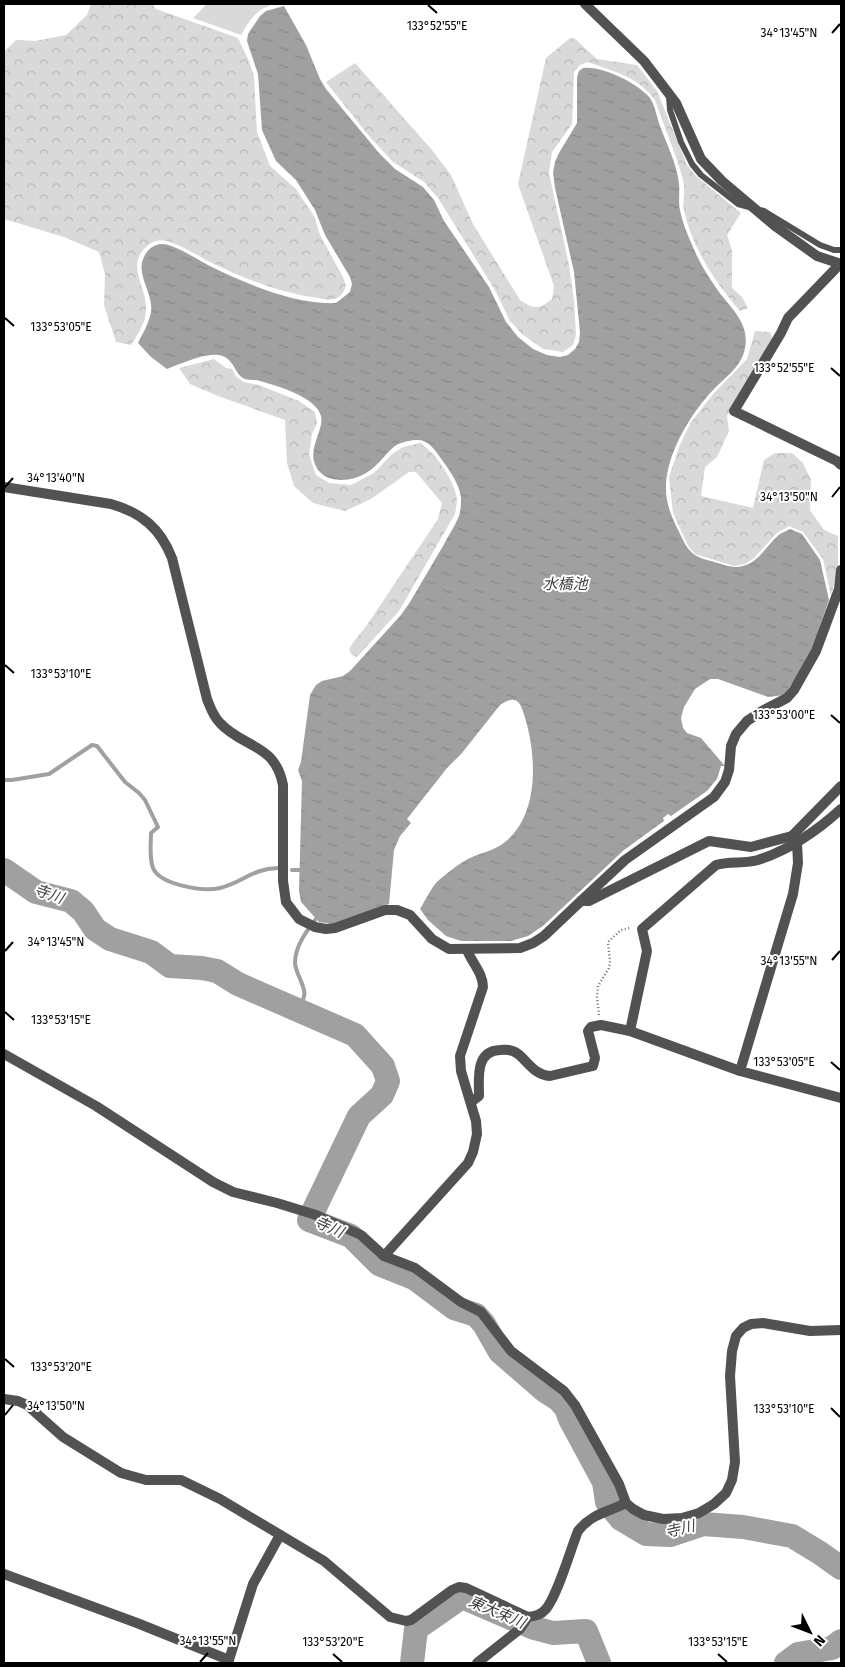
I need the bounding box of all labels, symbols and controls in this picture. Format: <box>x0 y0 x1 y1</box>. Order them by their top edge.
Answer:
text: 133°52'55"E <box>407 19 467 33</box>
text: 34°13'45"N <box>761 26 817 40</box>
text: 133°53'05"E <box>30 320 92 334</box>
text: 133°52'55"E <box>754 361 814 375</box>
text: 34°13'40"N <box>27 471 85 485</box>
text: 34°13'50"N <box>760 490 818 504</box>
water label: 水橋池 <box>542 575 589 593</box>
text: 133°53'10"E <box>31 667 91 681</box>
text: 133°53'00"E <box>753 708 815 722</box>
water label: 寺川 <box>32 881 68 908</box>
text: 34°13'45"N <box>28 935 84 949</box>
text: 34°13'55"N <box>761 954 818 968</box>
text: 133°53'15"E <box>31 1013 91 1027</box>
text: 133°53'05"E <box>753 1055 815 1069</box>
water label: 寺川 <box>312 1213 348 1242</box>
text: 133°53'20"E <box>30 1360 92 1374</box>
text: 34°13'50"N <box>27 1399 85 1413</box>
text: 133°53'10"E <box>754 1402 814 1416</box>
water label: 寺川 <box>663 1516 699 1541</box>
water label: 東大束川 <box>466 1592 530 1633</box>
north arrow <box>785 1607 835 1657</box>
text: N <box>810 1631 829 1650</box>
text: 34°13'55"N <box>180 1634 237 1648</box>
text: 133°53'20"E <box>302 1635 364 1649</box>
text: 133°53'15"E <box>688 1635 748 1649</box>

